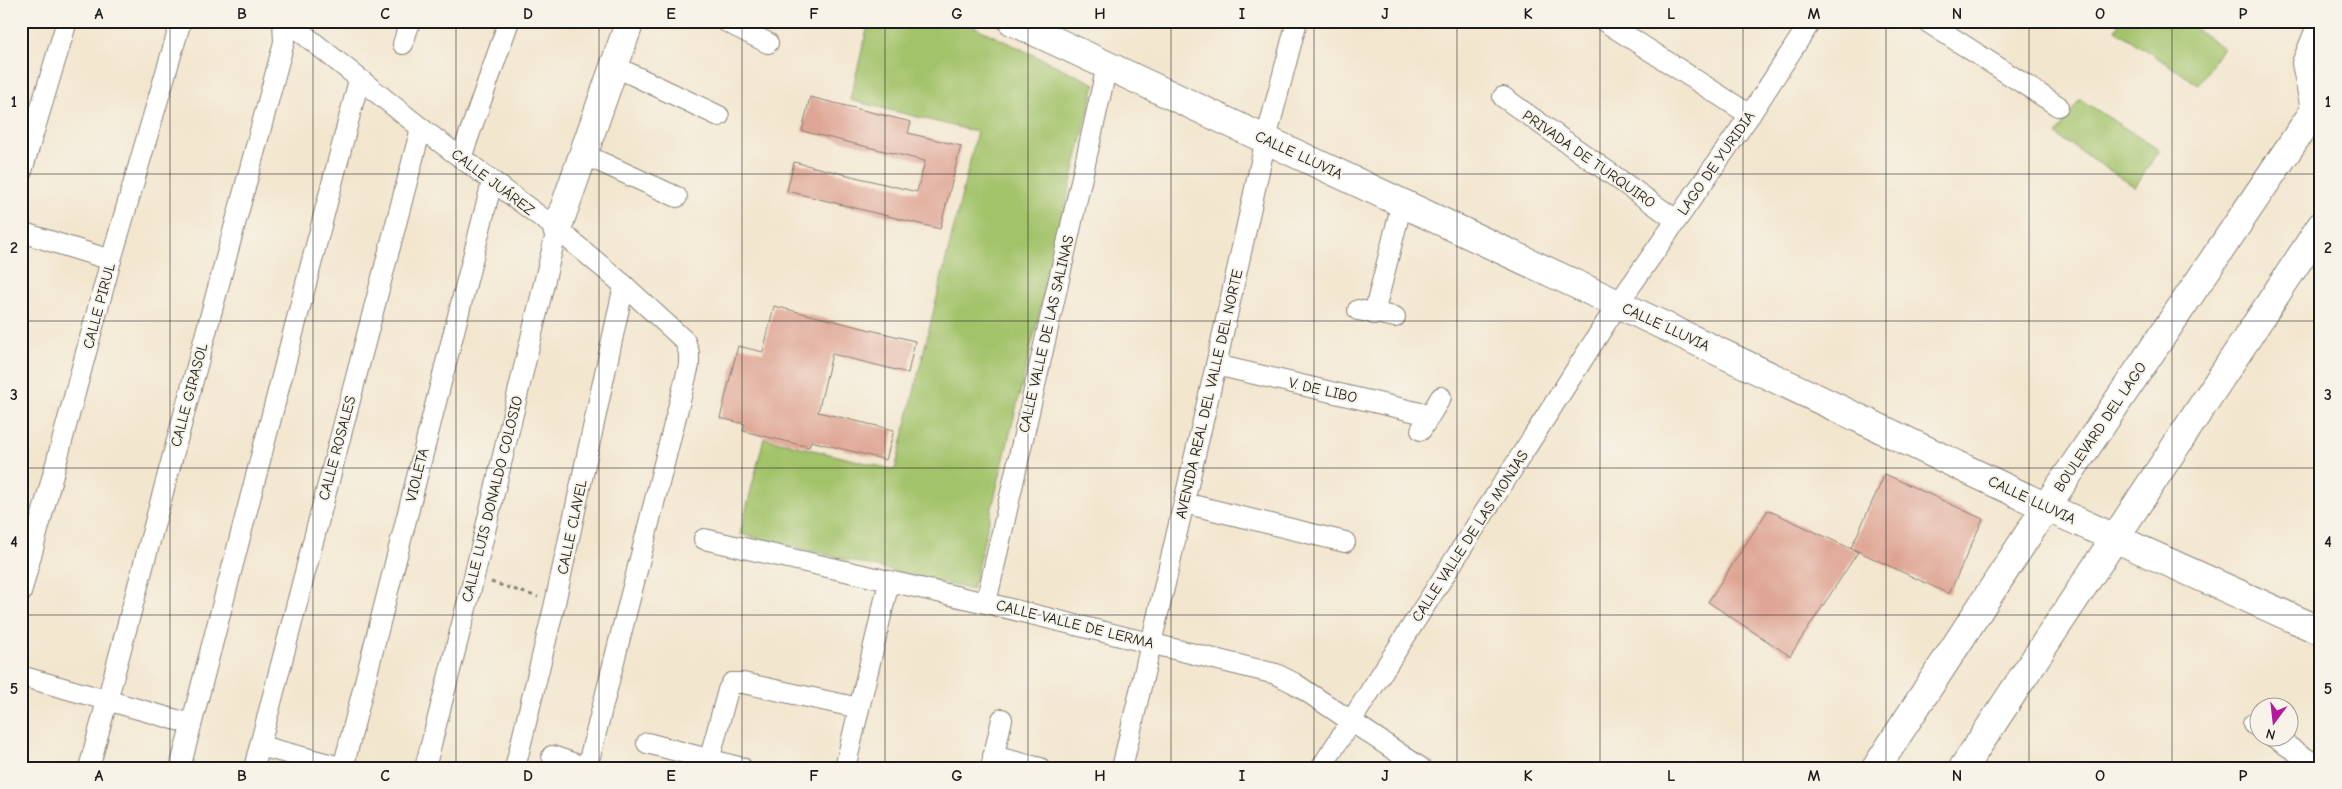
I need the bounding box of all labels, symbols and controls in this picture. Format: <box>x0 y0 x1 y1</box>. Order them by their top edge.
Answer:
text: A <box>95 5 104 23</box>
text: B <box>237 5 247 23</box>
text: C <box>380 5 390 23</box>
text: D <box>523 5 533 23</box>
text: E <box>666 5 676 23</box>
text: F <box>809 5 819 23</box>
text: G <box>951 5 963 23</box>
text: H <box>1094 5 1106 23</box>
text: I <box>1239 5 1245 23</box>
text: J <box>1381 5 1389 23</box>
text: K <box>1523 5 1533 23</box>
text: L <box>1667 5 1675 23</box>
text: M <box>1808 5 1821 23</box>
text: N <box>1952 5 1962 23</box>
text: O <box>2095 5 2105 23</box>
text: P <box>2239 5 2248 23</box>
text: 1 <box>11 93 17 111</box>
text: 1 <box>2325 93 2331 111</box>
street label: PRIVADA DE TURQUIRO <box>1519 106 1659 212</box>
street label: LAGO DE YURIDIA <box>1673 107 1759 218</box>
street label: CALLE LLUVIA <box>1252 127 1346 183</box>
street label: CALLE JUÁREZ <box>448 144 539 219</box>
street label: CALLE VALLE DE LAS SALINAS <box>1014 234 1078 434</box>
text: 2 <box>10 239 18 257</box>
text: 2 <box>2324 239 2332 257</box>
street label: CALLE PIRUL <box>79 261 119 351</box>
street label: AVENIDA REAL DEL VALLE DEL NORTE <box>1171 268 1247 520</box>
street label: CALLE LLUVIA <box>1619 299 1713 355</box>
street label: CALLE GIRASOL <box>167 341 212 449</box>
street label: BOULEVARD DEL LAGO <box>2050 359 2150 495</box>
street label: V. DE LIBO <box>1287 373 1359 407</box>
text: 3 <box>10 386 18 404</box>
text: 3 <box>2324 386 2332 404</box>
street label: CALLE ROSALES <box>314 394 360 502</box>
street label: CALLE LUIS DONALDO COLOSIO <box>458 394 526 604</box>
street label: VIOLETA <box>402 446 432 504</box>
street label: CALLE VALLE DE LAS MONJAS <box>1408 447 1532 625</box>
street label: CALLE LLUVIA <box>1985 472 2079 528</box>
street label: CALLE CLAVEL <box>553 478 591 576</box>
text: 4 <box>10 533 18 551</box>
text: 4 <box>2324 533 2332 551</box>
street label: CALLE VALLE DE LERMA <box>994 596 1156 652</box>
text: 5 <box>10 680 18 698</box>
text: 5 <box>2324 680 2332 698</box>
north arrow <box>2250 696 2300 746</box>
text: N <box>2264 725 2277 743</box>
text: A <box>95 767 104 785</box>
text: B <box>237 767 247 785</box>
text: C <box>380 767 390 785</box>
text: D <box>523 767 533 785</box>
text: E <box>666 767 676 785</box>
text: F <box>809 767 819 785</box>
text: G <box>951 767 963 785</box>
text: H <box>1094 767 1106 785</box>
text: I <box>1239 767 1245 785</box>
text: J <box>1381 767 1389 785</box>
text: K <box>1523 767 1533 785</box>
text: L <box>1667 767 1675 785</box>
text: M <box>1808 767 1821 785</box>
text: N <box>1952 767 1962 785</box>
text: O <box>2095 767 2105 785</box>
text: P <box>2239 767 2248 785</box>

